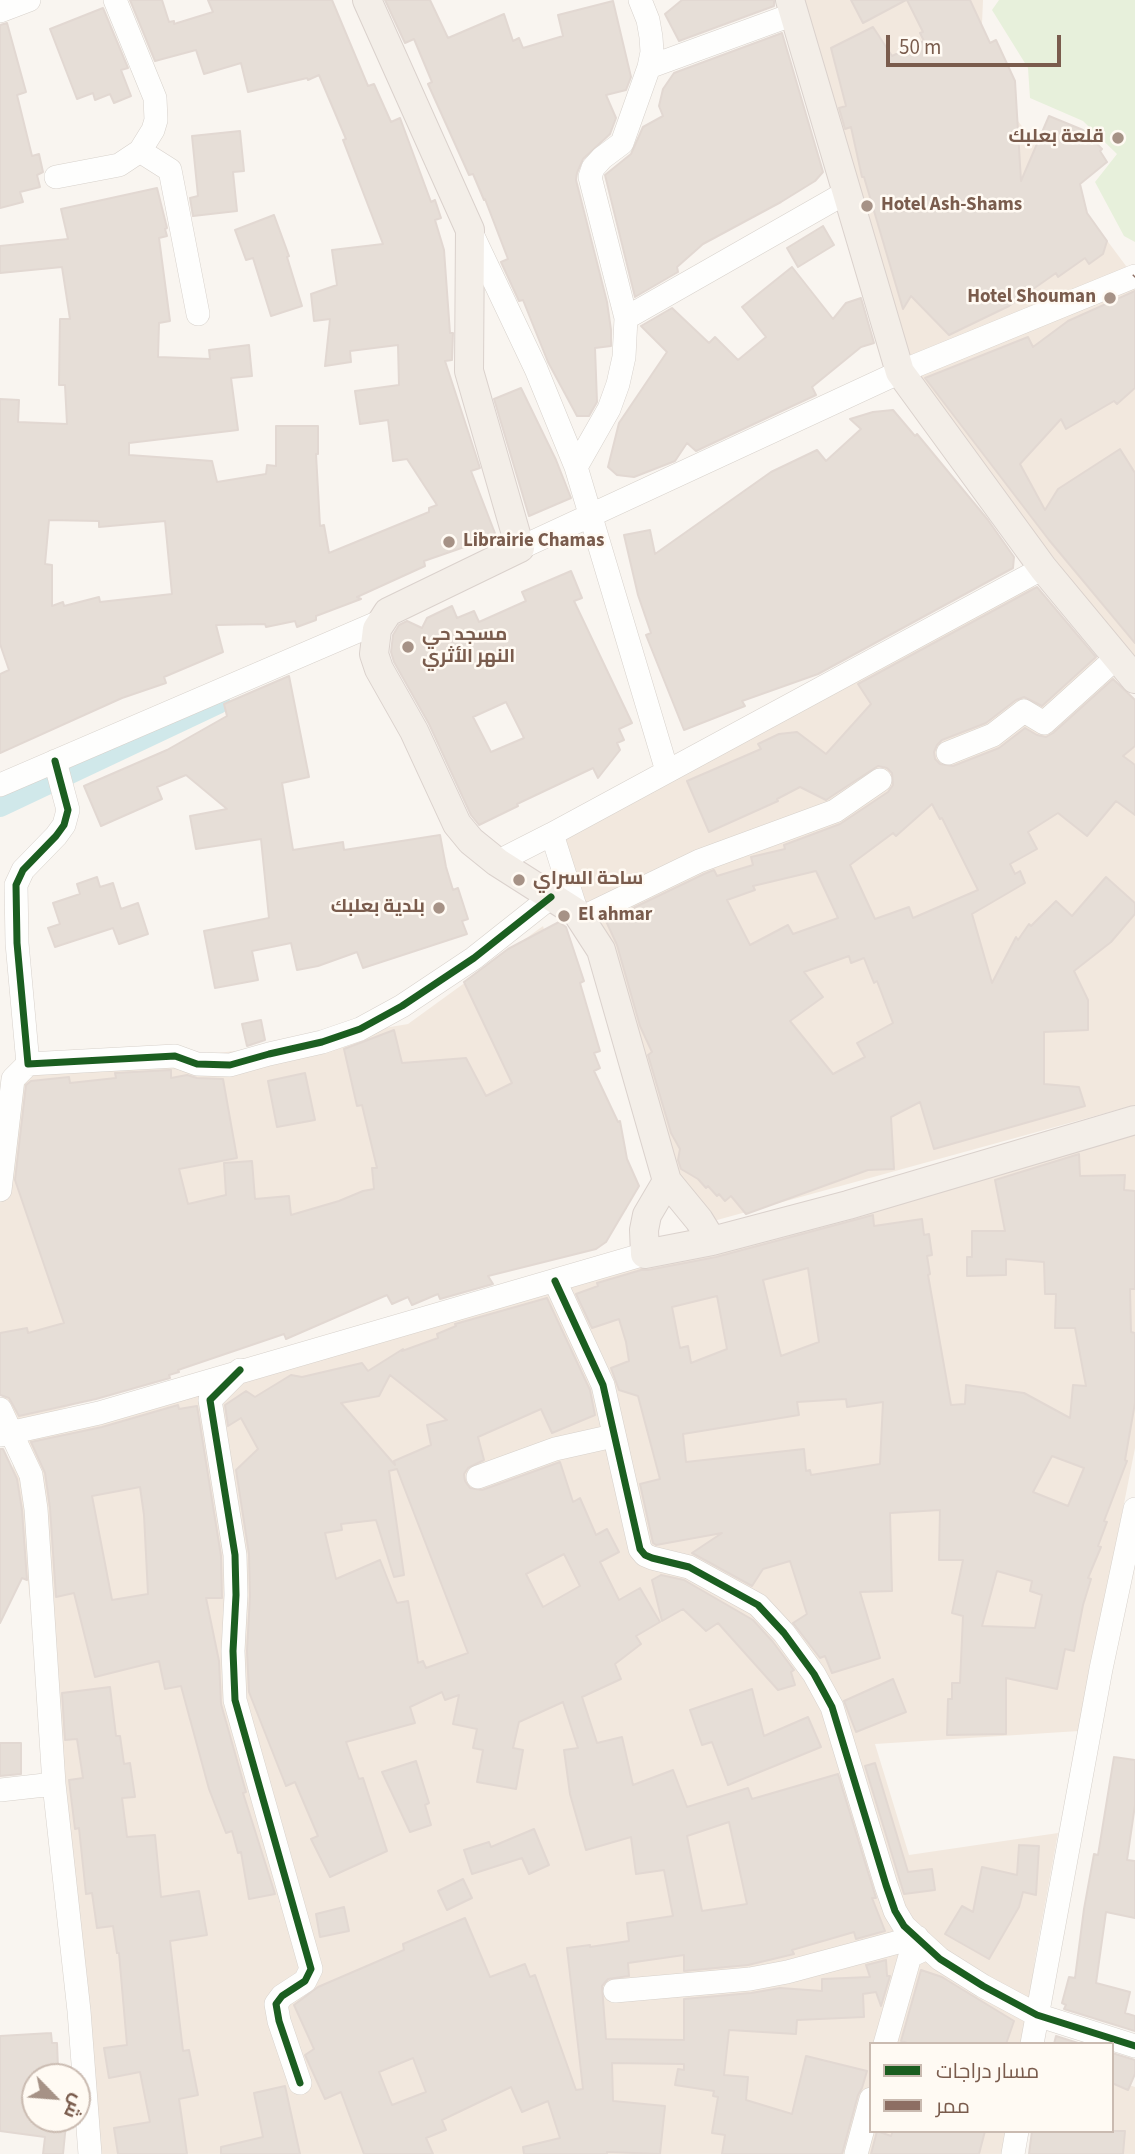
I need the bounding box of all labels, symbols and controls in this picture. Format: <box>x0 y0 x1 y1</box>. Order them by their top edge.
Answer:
scale bar <box>890 21 1065 65</box>
text: 50 m <box>899 32 941 62</box>
place label: قلعة بعلبك <box>1008 127 1104 149</box>
marker: قلعة بعلبك <box>1110 130 1126 146</box>
place label: Hotel Ash-Shams <box>881 195 1022 217</box>
marker: Hotel Ash-Shams <box>859 198 875 214</box>
place label: Hotel Shouman <box>967 287 1096 309</box>
marker: Hotel Shouman <box>1102 290 1118 306</box>
place label: Librairie Chamas <box>463 531 604 553</box>
marker: Librairie Chamas <box>441 534 457 550</box>
place label: مسجد حي النهر الأثري <box>422 625 515 669</box>
marker: مسجد حي النهر الأثري <box>400 639 416 655</box>
place label: ساحة السراي <box>533 869 643 891</box>
marker: ساحة السراي <box>511 872 527 888</box>
place label: بلدية بعلبك <box>331 897 425 919</box>
marker: بلدية بعلبك <box>431 900 447 916</box>
place label: El ahmar <box>578 905 652 927</box>
marker: El ahmar <box>556 908 572 924</box>
legend <box>869 2042 1114 2133</box>
text: مسار دراجات <box>936 2056 1039 2086</box>
north arrow <box>21 2063 91 2133</box>
text: ش <box>56 2089 91 2123</box>
text: ممر <box>936 2091 970 2121</box>

